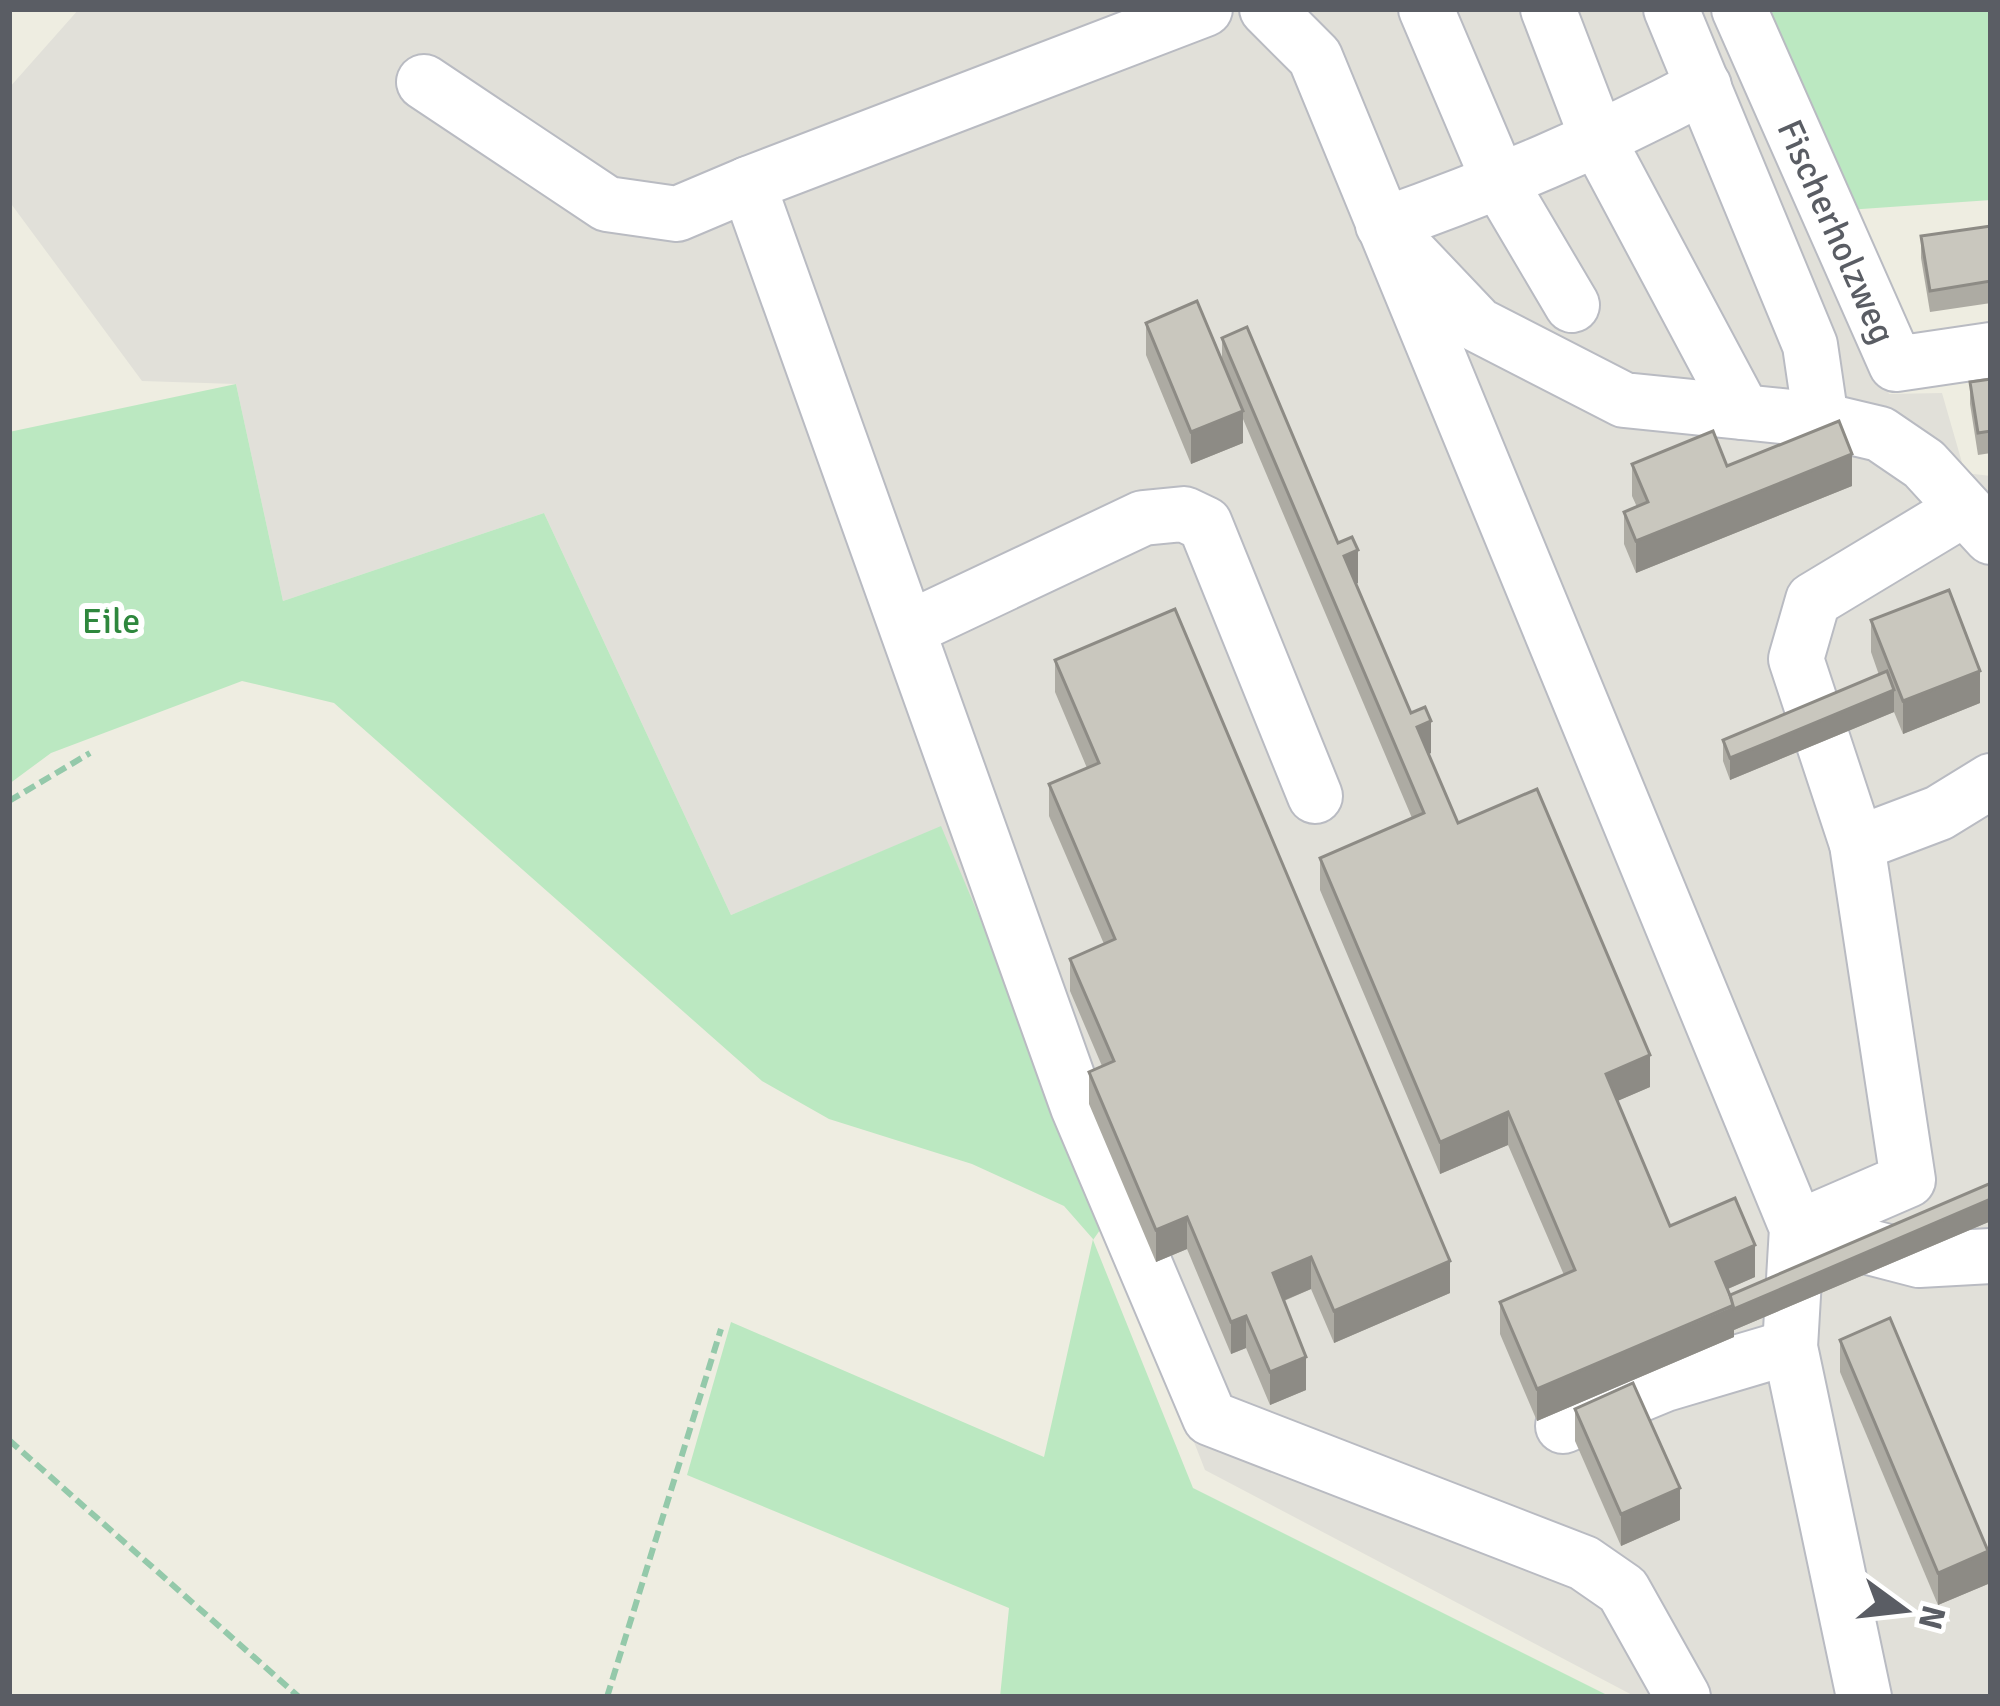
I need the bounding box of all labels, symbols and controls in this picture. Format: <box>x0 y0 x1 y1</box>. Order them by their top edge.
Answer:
street label: Fischerholzweg <box>1767 113 1905 351</box>
park label: Eile <box>82 599 140 644</box>
north arrow <box>1844 1550 1964 1670</box>
text: N <box>1909 1601 1954 1634</box>

